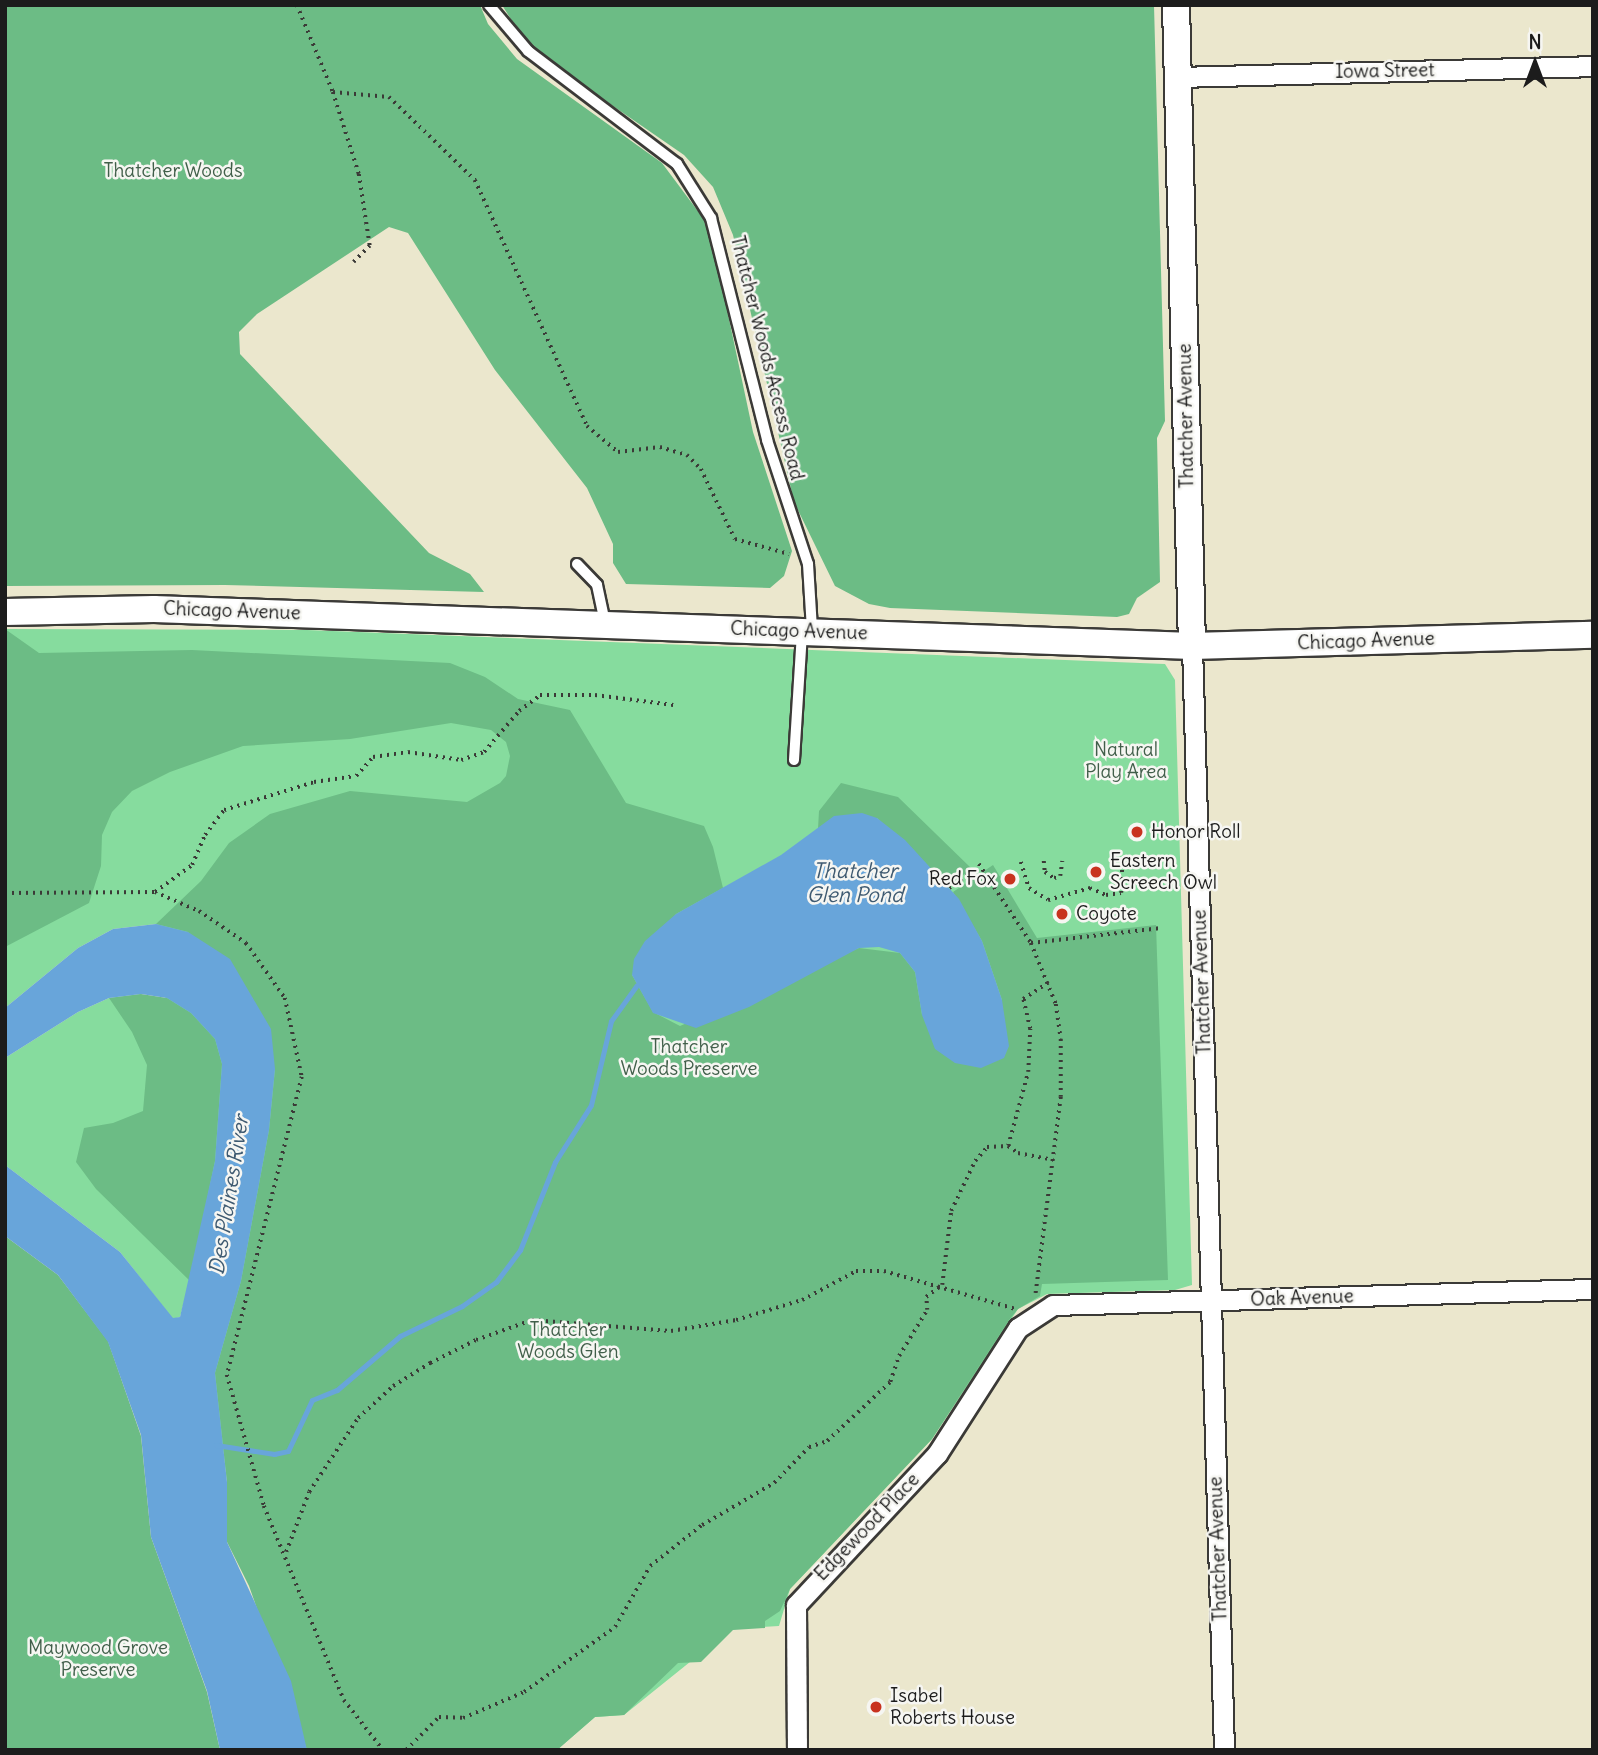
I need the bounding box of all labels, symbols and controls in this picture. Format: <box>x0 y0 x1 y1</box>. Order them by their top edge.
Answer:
north arrow <box>1500 28 1570 98</box>
text: N <box>1528 30 1542 54</box>
street label: Iowa Street <box>1335 59 1435 83</box>
park label: Thatcher Woods <box>103 160 243 182</box>
street label: Thatcher Woods Access Road <box>726 233 808 483</box>
street label: Thatcher Avenue <box>1173 343 1199 489</box>
street label: Chicago Avenue <box>163 597 301 625</box>
street label: Chicago Avenue <box>730 617 868 645</box>
street label: Chicago Avenue <box>1297 627 1435 655</box>
park label: Natural Play Area <box>1085 739 1167 783</box>
place label: Honor Roll <box>1151 821 1240 843</box>
marker: Honor Roll <box>1129 824 1145 840</box>
place label: Eastern Screech Owl <box>1110 850 1217 894</box>
water label: Thatcher Glen Pond <box>807 858 903 908</box>
marker: Eastern Screech Owl <box>1088 864 1104 880</box>
place label: Red Fox <box>929 868 996 890</box>
marker: Red Fox <box>1002 871 1018 887</box>
place label: Coyote <box>1076 903 1137 925</box>
marker: Coyote <box>1054 906 1070 922</box>
street label: Thatcher Avenue <box>1188 909 1216 1055</box>
park label: Thatcher Woods Preserve <box>620 1036 758 1080</box>
water label: Des Plaines River <box>204 1114 254 1276</box>
street label: Oak Avenue <box>1250 1285 1354 1311</box>
park label: Thatcher Woods Glen <box>517 1319 619 1363</box>
street label: Edgewood Place <box>810 1468 924 1586</box>
street label: Thatcher Avenue <box>1204 1476 1232 1622</box>
park label: Maywood Grove Preserve <box>28 1637 168 1681</box>
place label: Isabel Roberts House <box>890 1685 1015 1729</box>
marker: Isabel Roberts House <box>868 1699 884 1715</box>

